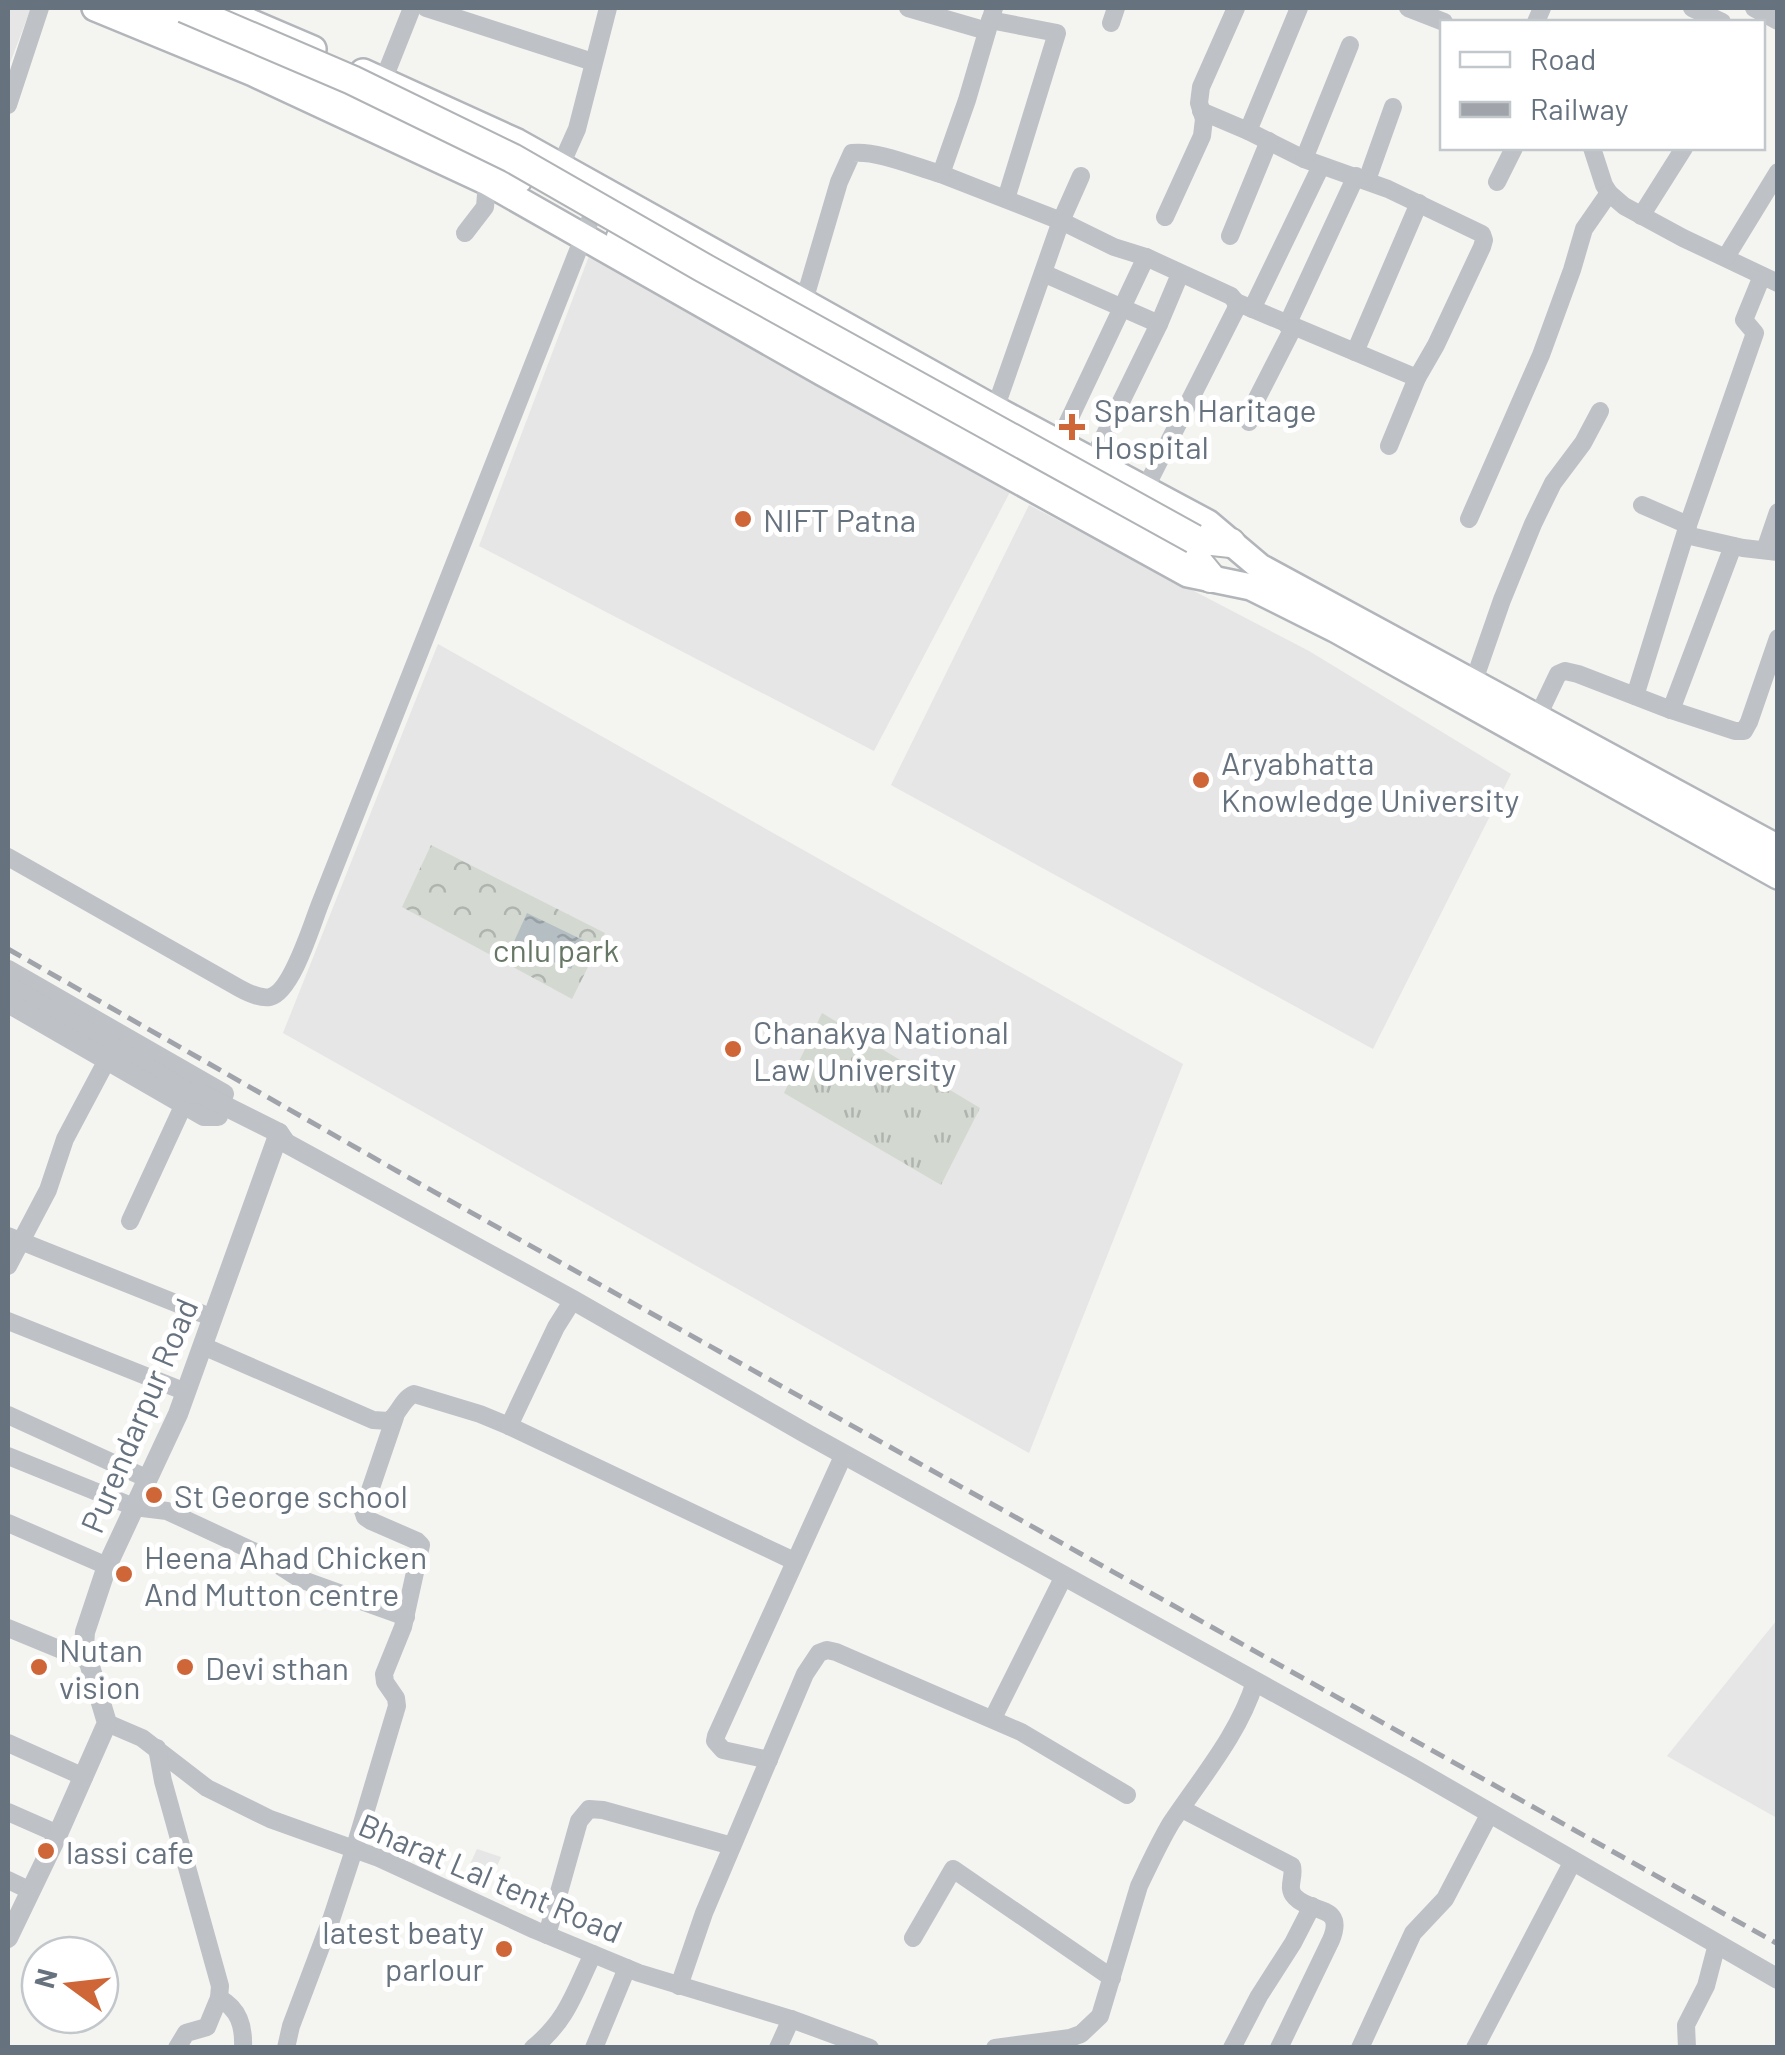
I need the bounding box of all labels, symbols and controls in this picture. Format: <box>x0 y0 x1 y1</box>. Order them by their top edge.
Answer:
legend <box>1440 20 1765 150</box>
text: Road <box>1530 40 1596 76</box>
text: Railway <box>1530 90 1629 126</box>
place label: Sparsh Haritage Hospital <box>1094 390 1317 465</box>
marker: Sparsh Haritage Hospital <box>1059 414 1085 440</box>
place label: NIFT Patna <box>763 500 916 538</box>
marker: NIFT Patna <box>732 508 754 530</box>
place label: Aryabhatta Knowledge University <box>1221 743 1520 818</box>
marker: Aryabhatta Knowledge University <box>1190 769 1212 791</box>
park label: cnlu park <box>493 930 619 968</box>
place label: Chanakya National Law University <box>753 1012 1009 1087</box>
marker: Chanakya National Law University <box>722 1038 744 1060</box>
street label: Purendarpur Road <box>72 1292 204 1538</box>
place label: St George school <box>174 1476 408 1514</box>
marker: St George school <box>143 1484 165 1506</box>
place label: Heena Ahad Chicken And Mutton centre <box>144 1537 427 1612</box>
marker: Heena Ahad Chicken And Mutton centre <box>113 1563 135 1585</box>
place label: Nutan vision <box>59 1630 143 1705</box>
place label: Devi sthan <box>205 1648 349 1686</box>
marker: Nutan vision <box>28 1656 50 1678</box>
marker: Devi sthan <box>174 1656 196 1678</box>
street label: Bharat Lal tent Road <box>354 1804 628 1950</box>
place label: lassi cafe <box>66 1832 194 1870</box>
marker: lassi cafe <box>35 1840 57 1862</box>
place label: latest beaty parlour <box>322 1912 484 1987</box>
north arrow <box>20 1935 120 2035</box>
marker: latest beaty parlour <box>493 1938 515 1960</box>
text: N <box>26 1965 64 1992</box>

